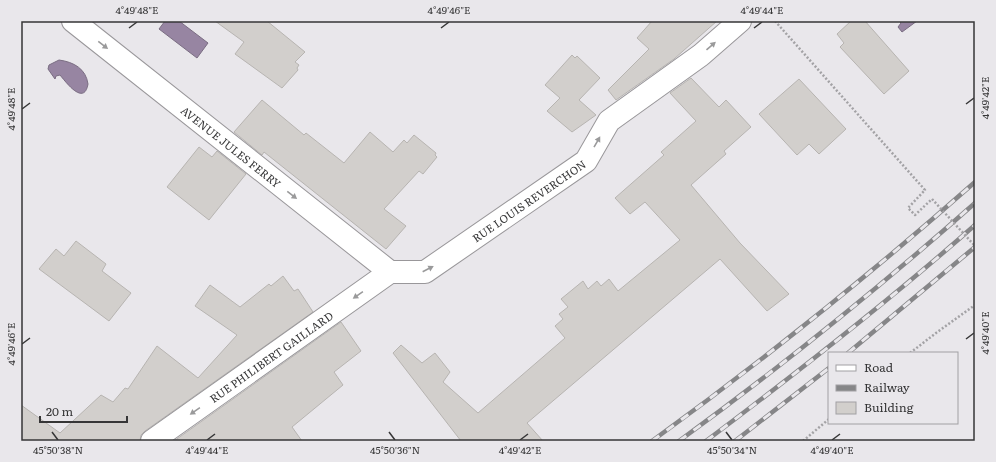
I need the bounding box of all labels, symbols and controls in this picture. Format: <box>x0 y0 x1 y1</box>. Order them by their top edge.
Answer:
text: 4°49'48"E <box>116 2 158 17</box>
text: 4°49'46"E <box>428 2 470 17</box>
text: 4°49'44"E <box>741 2 783 17</box>
one-way arrow <box>98 41 109 50</box>
one-way arrow <box>706 42 717 51</box>
text: 4°49'42"E <box>977 77 992 119</box>
text: 4°49'48"E <box>3 88 18 130</box>
street label: AVENUE JULES FERRY <box>178 102 285 191</box>
one-way arrow <box>593 136 600 148</box>
street label: RUE LOUIS REVERCHON <box>469 156 589 245</box>
one-way arrow <box>286 190 297 199</box>
one-way arrow <box>422 266 434 272</box>
one-way arrow <box>353 291 363 299</box>
street label: RUE PHILIBERT GAILLARD <box>206 307 336 406</box>
text: 4°49'40"E <box>977 311 992 355</box>
text: 4°49'46"E <box>3 323 18 365</box>
legend <box>828 352 958 424</box>
text: Road <box>864 358 894 376</box>
text: Railway <box>864 378 910 396</box>
scale bar <box>40 398 127 424</box>
text: Building <box>864 398 914 416</box>
text: 20 m <box>46 402 73 420</box>
one-way arrow <box>190 407 200 415</box>
text: 45°50'38"N <box>33 442 83 457</box>
text: 4°49'44"E <box>186 442 228 457</box>
text: 45°50'36"N <box>370 442 420 457</box>
text: 4°49'42"E <box>499 442 541 457</box>
text: 45°50'34"N <box>707 442 757 457</box>
text: 4°49'40"E <box>810 442 854 457</box>

